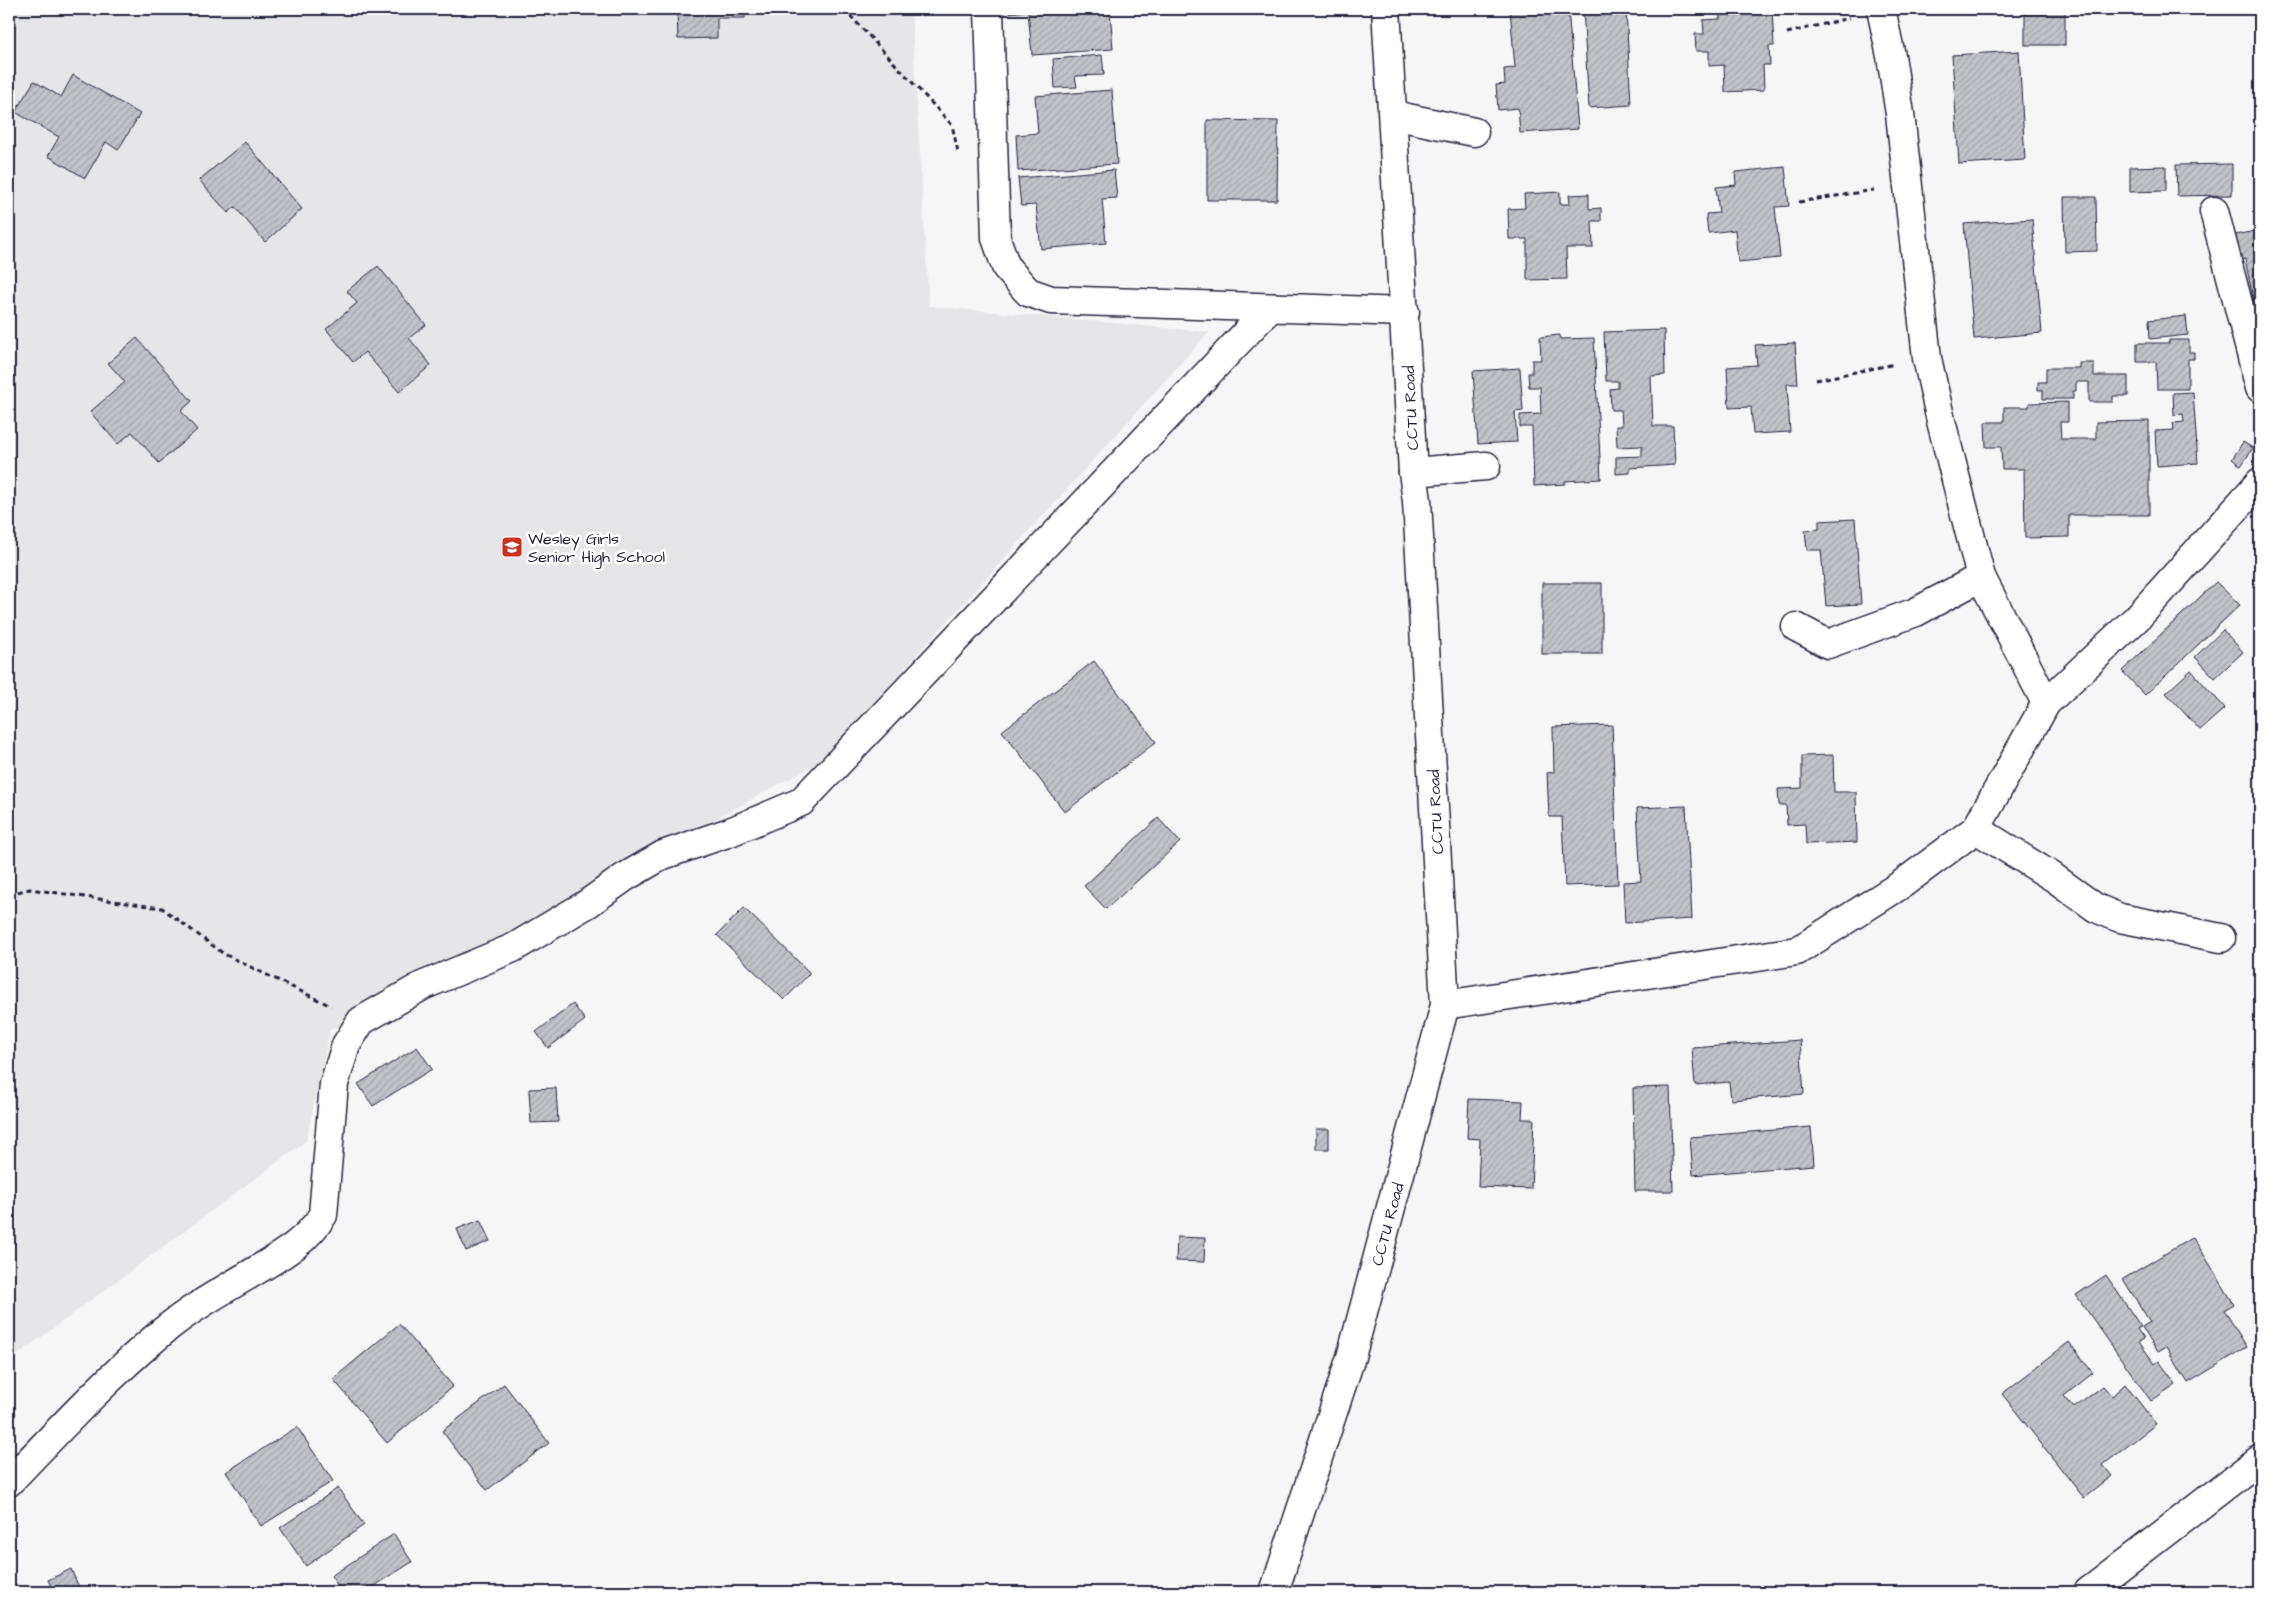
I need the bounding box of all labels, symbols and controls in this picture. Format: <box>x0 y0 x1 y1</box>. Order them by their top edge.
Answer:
street label: CCTU Road <box>1398 365 1424 451</box>
place label: Wesley Girls Senior High School <box>528 528 665 569</box>
school or university icon: Wesley Girls Senior High School <box>500 535 524 559</box>
street label: CCTU Road <box>1423 769 1449 855</box>
street label: CCTU Road <box>1366 1180 1410 1268</box>

